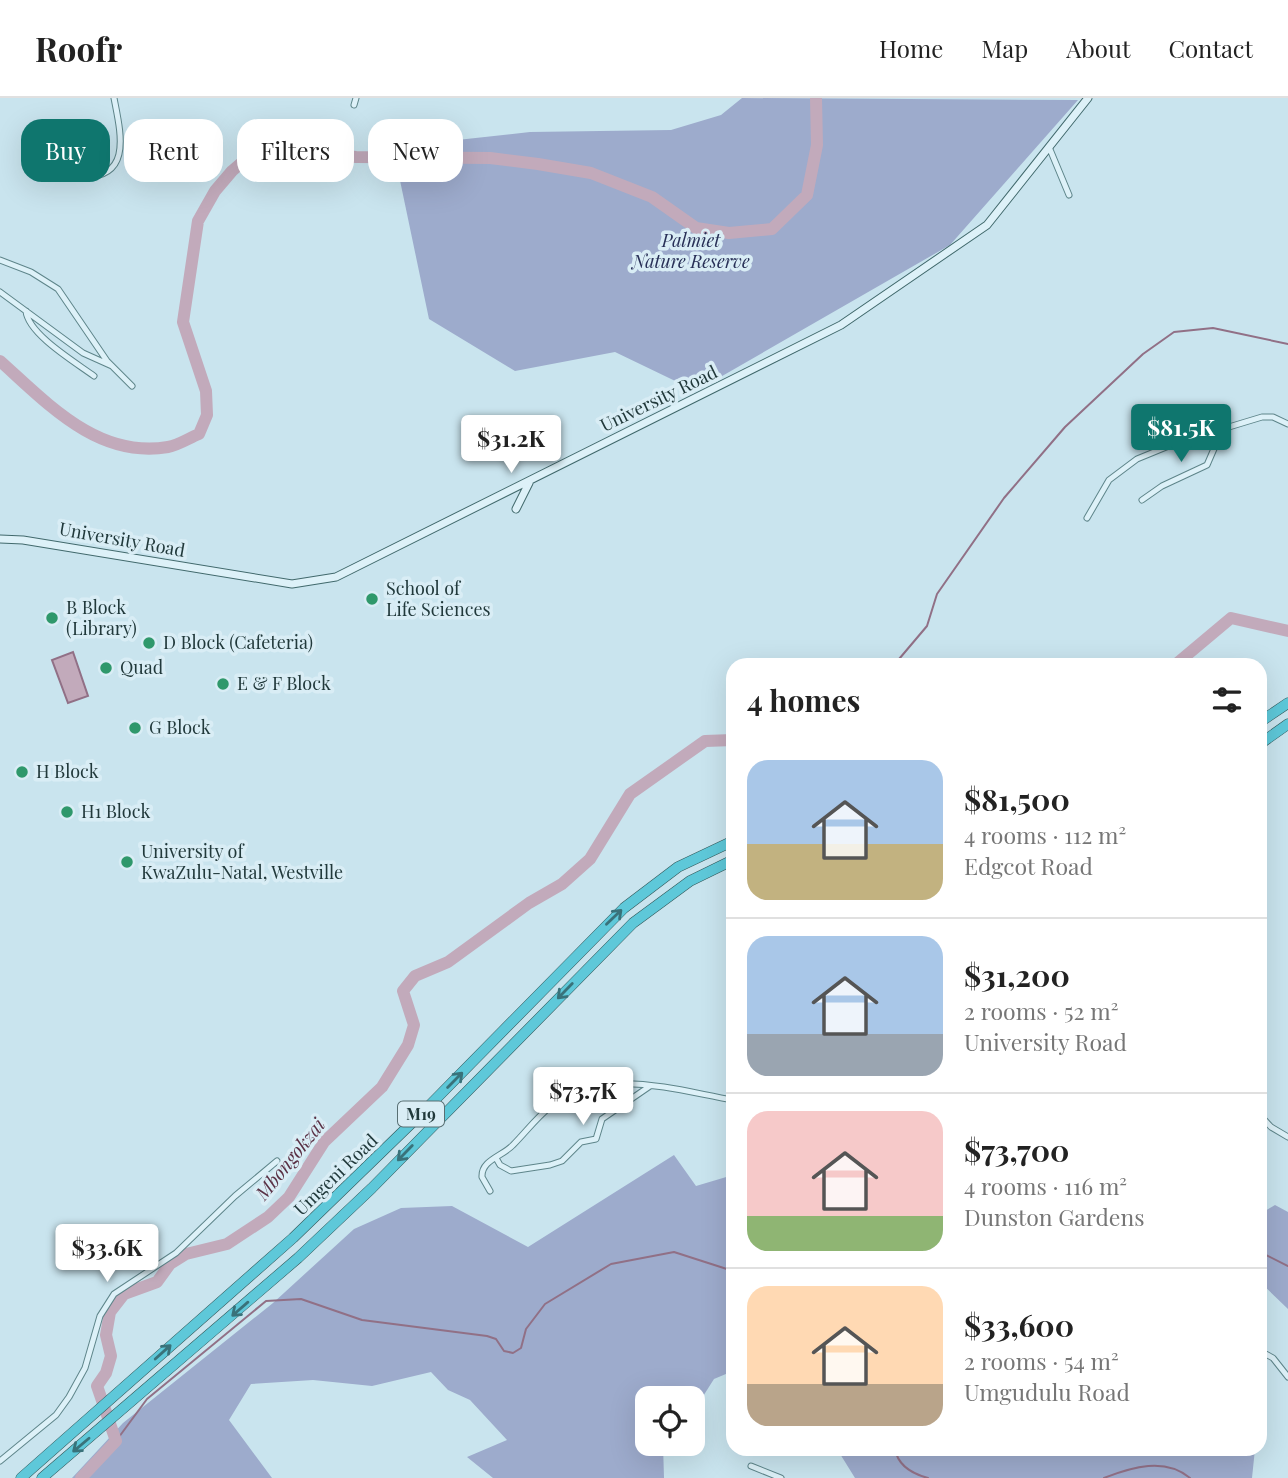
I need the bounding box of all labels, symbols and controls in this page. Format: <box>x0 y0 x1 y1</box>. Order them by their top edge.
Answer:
text: Roofr <box>35 26 122 70</box>
text: Home <box>879 32 943 64</box>
text: Map <box>981 32 1028 64</box>
text: About <box>1066 32 1130 64</box>
text: Contact <box>1168 32 1253 64</box>
chip: Buy <box>21 119 110 182</box>
chip: Rent <box>124 119 223 182</box>
chip: Filters <box>237 119 354 182</box>
chip: New <box>368 119 463 182</box>
park label: Palmiet Nature Reserve <box>630 228 750 273</box>
street label: University Road <box>596 359 722 437</box>
pin: $81.5K <box>1124 404 1238 464</box>
text: $81.5K <box>1147 411 1215 442</box>
pin: $31.2K <box>454 416 568 475</box>
text: $31.2K <box>477 422 545 453</box>
street label: University Road <box>57 516 188 562</box>
place label: School of Life Sciences <box>386 576 491 621</box>
marker: School of Life Sciences <box>364 591 380 607</box>
place label: B Block (Library) <box>66 595 137 640</box>
marker: B Block (Library) <box>44 610 60 626</box>
place label: D Block (Cafeteria) <box>163 630 313 654</box>
marker: D Block (Cafeteria) <box>141 635 157 651</box>
place label: Quad <box>120 655 164 679</box>
marker: Quad <box>98 660 114 676</box>
place label: E & F Block <box>237 671 331 695</box>
marker: E & F Block <box>215 676 231 692</box>
text: 4 homes <box>747 680 860 720</box>
icon: filters <box>1208 681 1246 719</box>
place label: G Block <box>149 715 211 739</box>
marker: G Block <box>127 720 143 736</box>
place label: H Block <box>36 759 99 783</box>
marker: H Block <box>14 764 30 780</box>
text: $81,500 <box>964 779 1070 819</box>
icon: home <box>803 788 887 872</box>
place label: H1 Block <box>81 799 150 823</box>
marker: H1 Block <box>59 804 75 820</box>
text: 4 rooms · 112 m² <box>964 819 1126 850</box>
place label: University of KwaZulu-Natal, Westville <box>141 839 343 884</box>
text: Edgcot Road <box>964 850 1093 881</box>
marker: University of KwaZulu-Natal, Westville <box>119 854 135 870</box>
one-way arrow <box>605 909 622 926</box>
text: $31,200 <box>964 955 1070 995</box>
icon: home <box>803 964 887 1048</box>
one-way arrow <box>557 982 574 999</box>
text: 2 rooms · 52 m² <box>964 995 1118 1026</box>
text: University Road <box>964 1026 1127 1057</box>
pin: $73.7K <box>526 1068 640 1127</box>
one-way arrow <box>446 1072 463 1089</box>
text: $73.7K <box>549 1074 617 1105</box>
road number: M19 <box>398 1102 444 1126</box>
water label: Mbongokzai <box>248 1111 331 1205</box>
street label: Umgeni Road <box>288 1128 383 1220</box>
text: $73,700 <box>964 1130 1069 1170</box>
icon: home <box>803 1139 887 1223</box>
one-way arrow <box>397 1144 414 1161</box>
text: 4 rooms · 116 m² <box>964 1170 1127 1201</box>
text: Dunston Gardens <box>964 1201 1145 1232</box>
pin: $33.6K <box>50 1224 164 1284</box>
text: $33.6K <box>71 1231 143 1262</box>
one-way arrow <box>231 1301 249 1317</box>
text: $33,600 <box>964 1305 1074 1345</box>
icon: home <box>803 1314 887 1398</box>
one-way arrow <box>154 1344 172 1360</box>
text: 2 rooms · 54 m² <box>964 1345 1119 1376</box>
text: Umgudulu Road <box>964 1376 1130 1407</box>
map controls <box>635 1386 705 1456</box>
button: locate <box>635 1386 705 1456</box>
one-way arrow <box>72 1437 90 1453</box>

